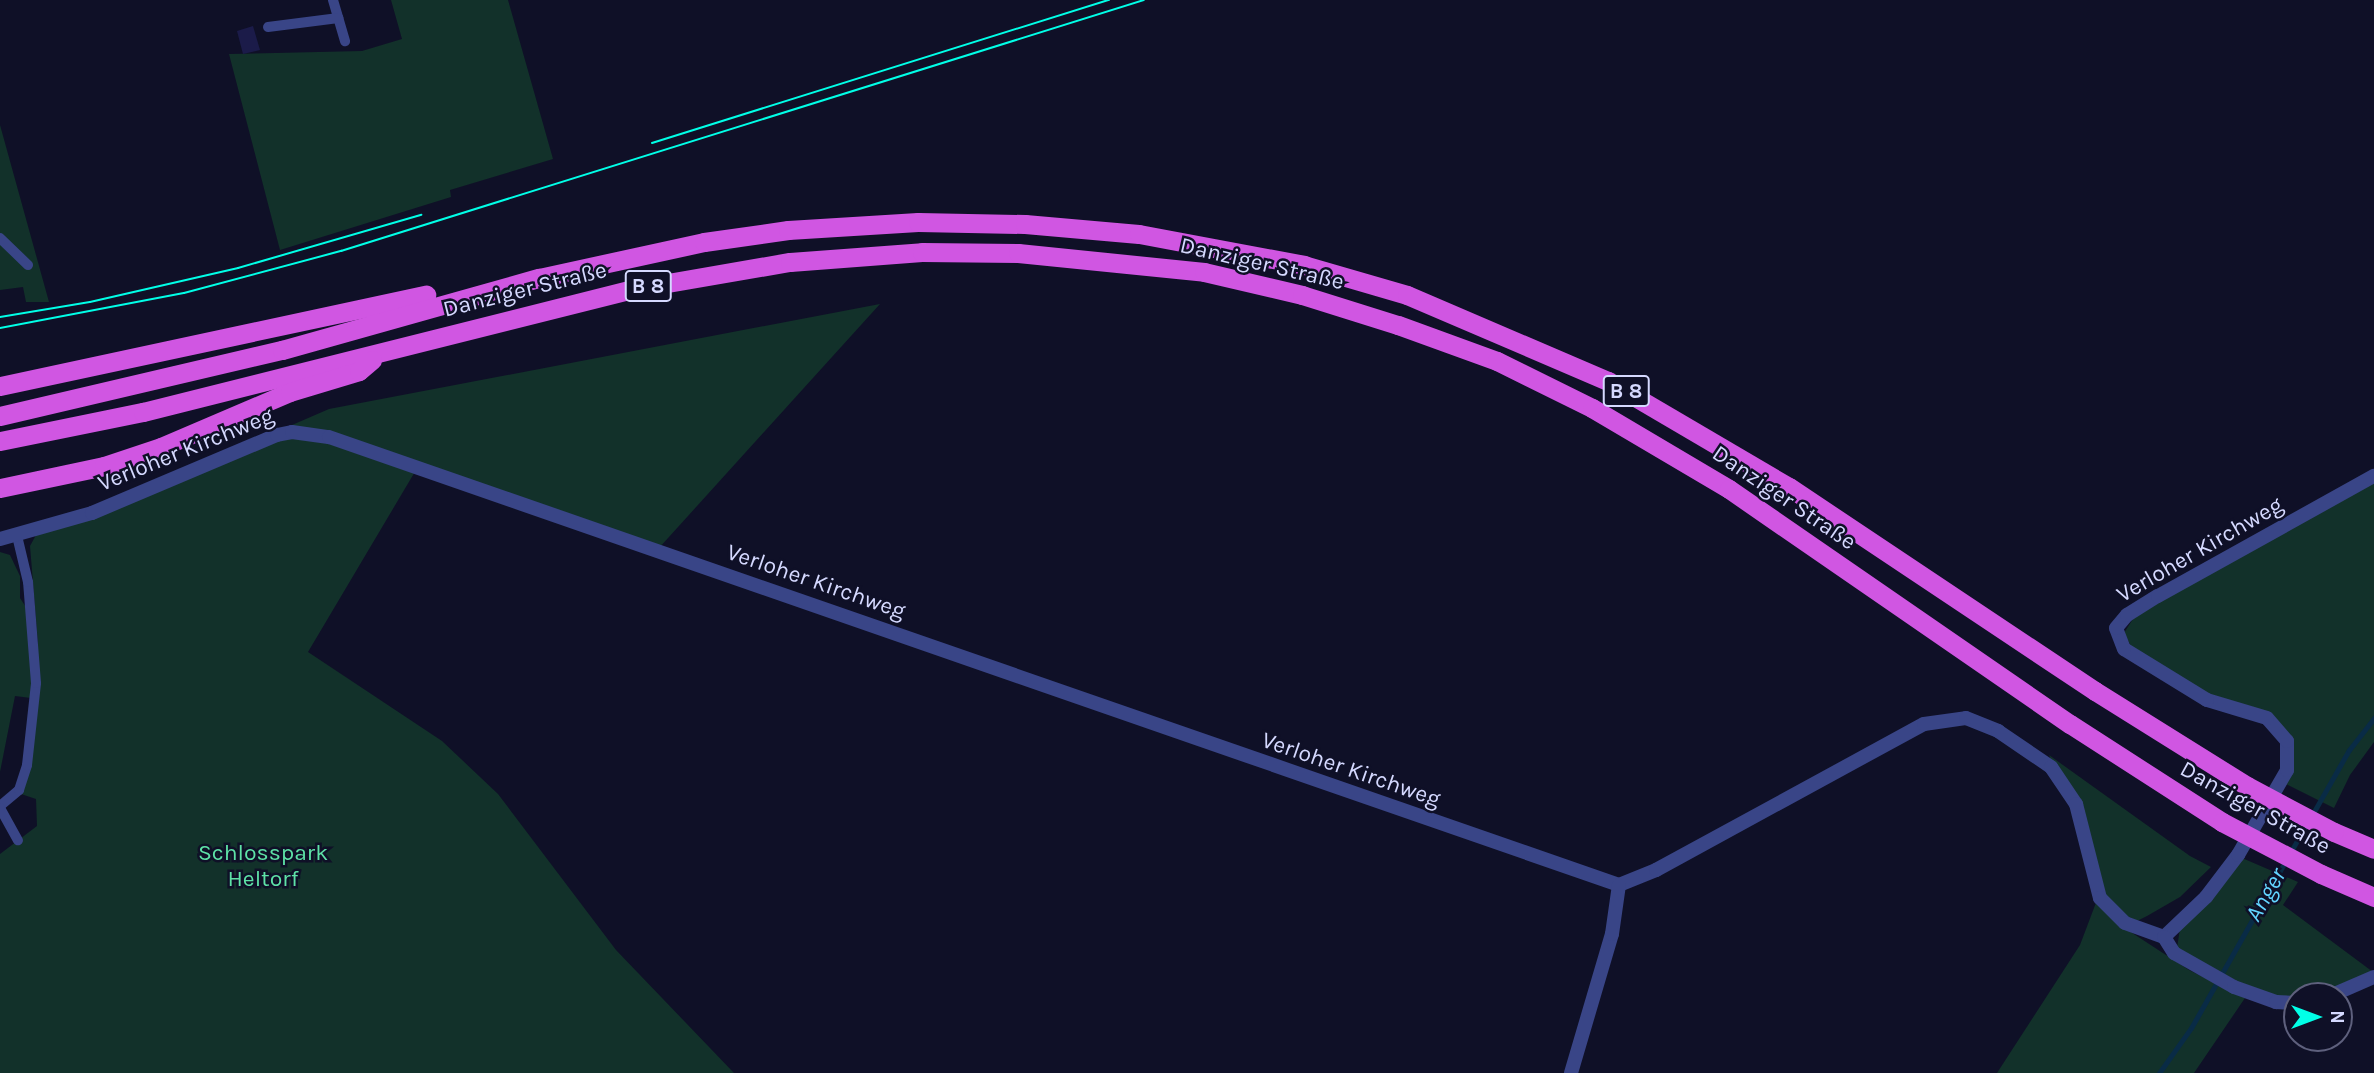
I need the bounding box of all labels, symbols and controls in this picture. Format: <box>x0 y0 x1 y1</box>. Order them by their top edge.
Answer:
street label: Danziger Straße <box>1177 232 1347 296</box>
street label: Danziger Straße <box>440 256 610 324</box>
road number: B 8 <box>624 268 672 304</box>
road number: B 8 <box>1602 374 1650 408</box>
street label: Verloher Kirchweg <box>94 402 278 498</box>
street label: Danziger Straße <box>1707 440 1861 556</box>
street label: Verloher Kirchweg <box>2112 491 2288 609</box>
street label: Verloher Kirchweg <box>723 538 909 626</box>
street label: Verloher Kirchweg <box>1258 726 1444 814</box>
street label: Danziger Straße <box>2175 755 2335 861</box>
park label: Schlosspark Heltorf <box>198 839 328 893</box>
water label: Anger <box>2239 863 2293 927</box>
north arrow <box>2283 982 2353 1052</box>
text: N <box>2326 1010 2348 1024</box>

